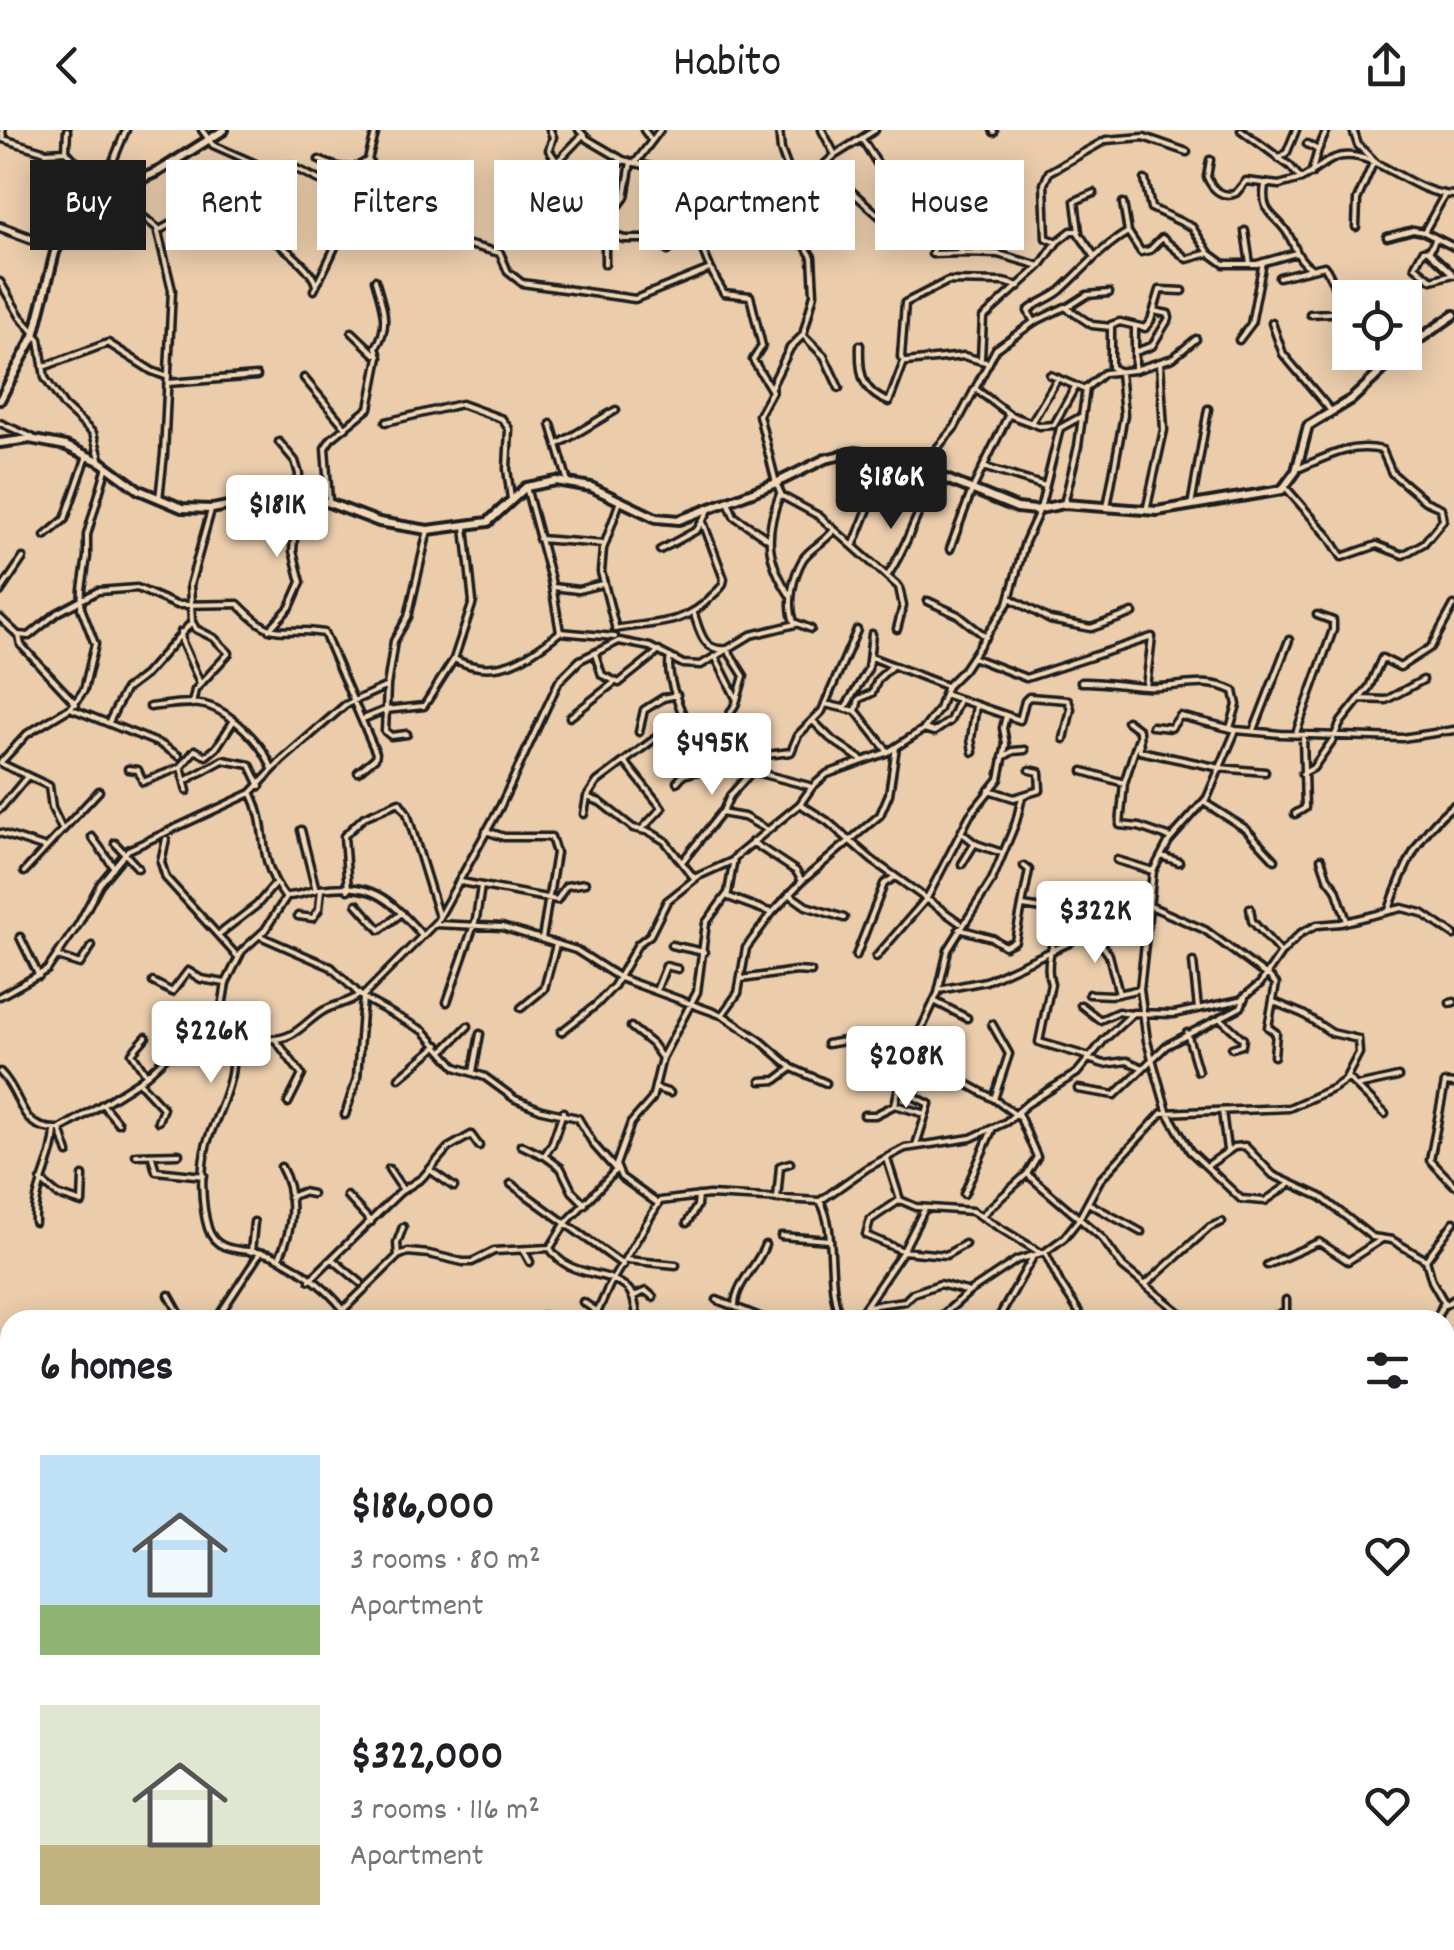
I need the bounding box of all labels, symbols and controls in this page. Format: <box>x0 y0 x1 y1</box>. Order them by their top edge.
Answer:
text: Habito <box>673 33 781 97</box>
icon: back <box>40 38 95 93</box>
icon: share <box>1359 38 1414 93</box>
chip: Buy <box>30 160 146 250</box>
chip: Rent <box>166 160 297 250</box>
chip: Filters <box>317 160 474 250</box>
chip: New <box>494 160 619 250</box>
chip: Apartment <box>639 160 855 250</box>
chip: House <box>875 160 1024 250</box>
map controls <box>1332 280 1422 370</box>
button: locate <box>1332 280 1422 370</box>
pin: $186K <box>821 447 961 532</box>
text: $186K <box>858 456 924 502</box>
pin: $181K <box>207 475 347 560</box>
text: $181K <box>248 484 306 530</box>
pin: $495K <box>642 713 782 798</box>
text: $495K <box>675 722 749 768</box>
pin: $322K <box>1025 881 1165 966</box>
text: $322K <box>1058 890 1132 936</box>
pin: $226K <box>141 1001 281 1086</box>
text: $226K <box>174 1010 248 1056</box>
pin: $208K <box>836 1026 976 1111</box>
text: $208K <box>868 1035 944 1081</box>
text: 6 homes <box>40 1340 173 1400</box>
icon: filters <box>1360 1343 1415 1398</box>
text: $186,000 <box>350 1479 495 1539</box>
icon: home <box>120 1495 240 1615</box>
icon: heart <box>1360 1528 1415 1583</box>
text: 3 rooms · 80 m² <box>350 1539 541 1585</box>
text: Apartment <box>350 1585 484 1631</box>
text: $322,000 <box>350 1729 503 1789</box>
icon: home <box>120 1745 240 1865</box>
icon: heart <box>1360 1778 1415 1833</box>
text: 3 rooms · 116 m² <box>350 1789 540 1835</box>
text: Apartment <box>350 1835 484 1881</box>

